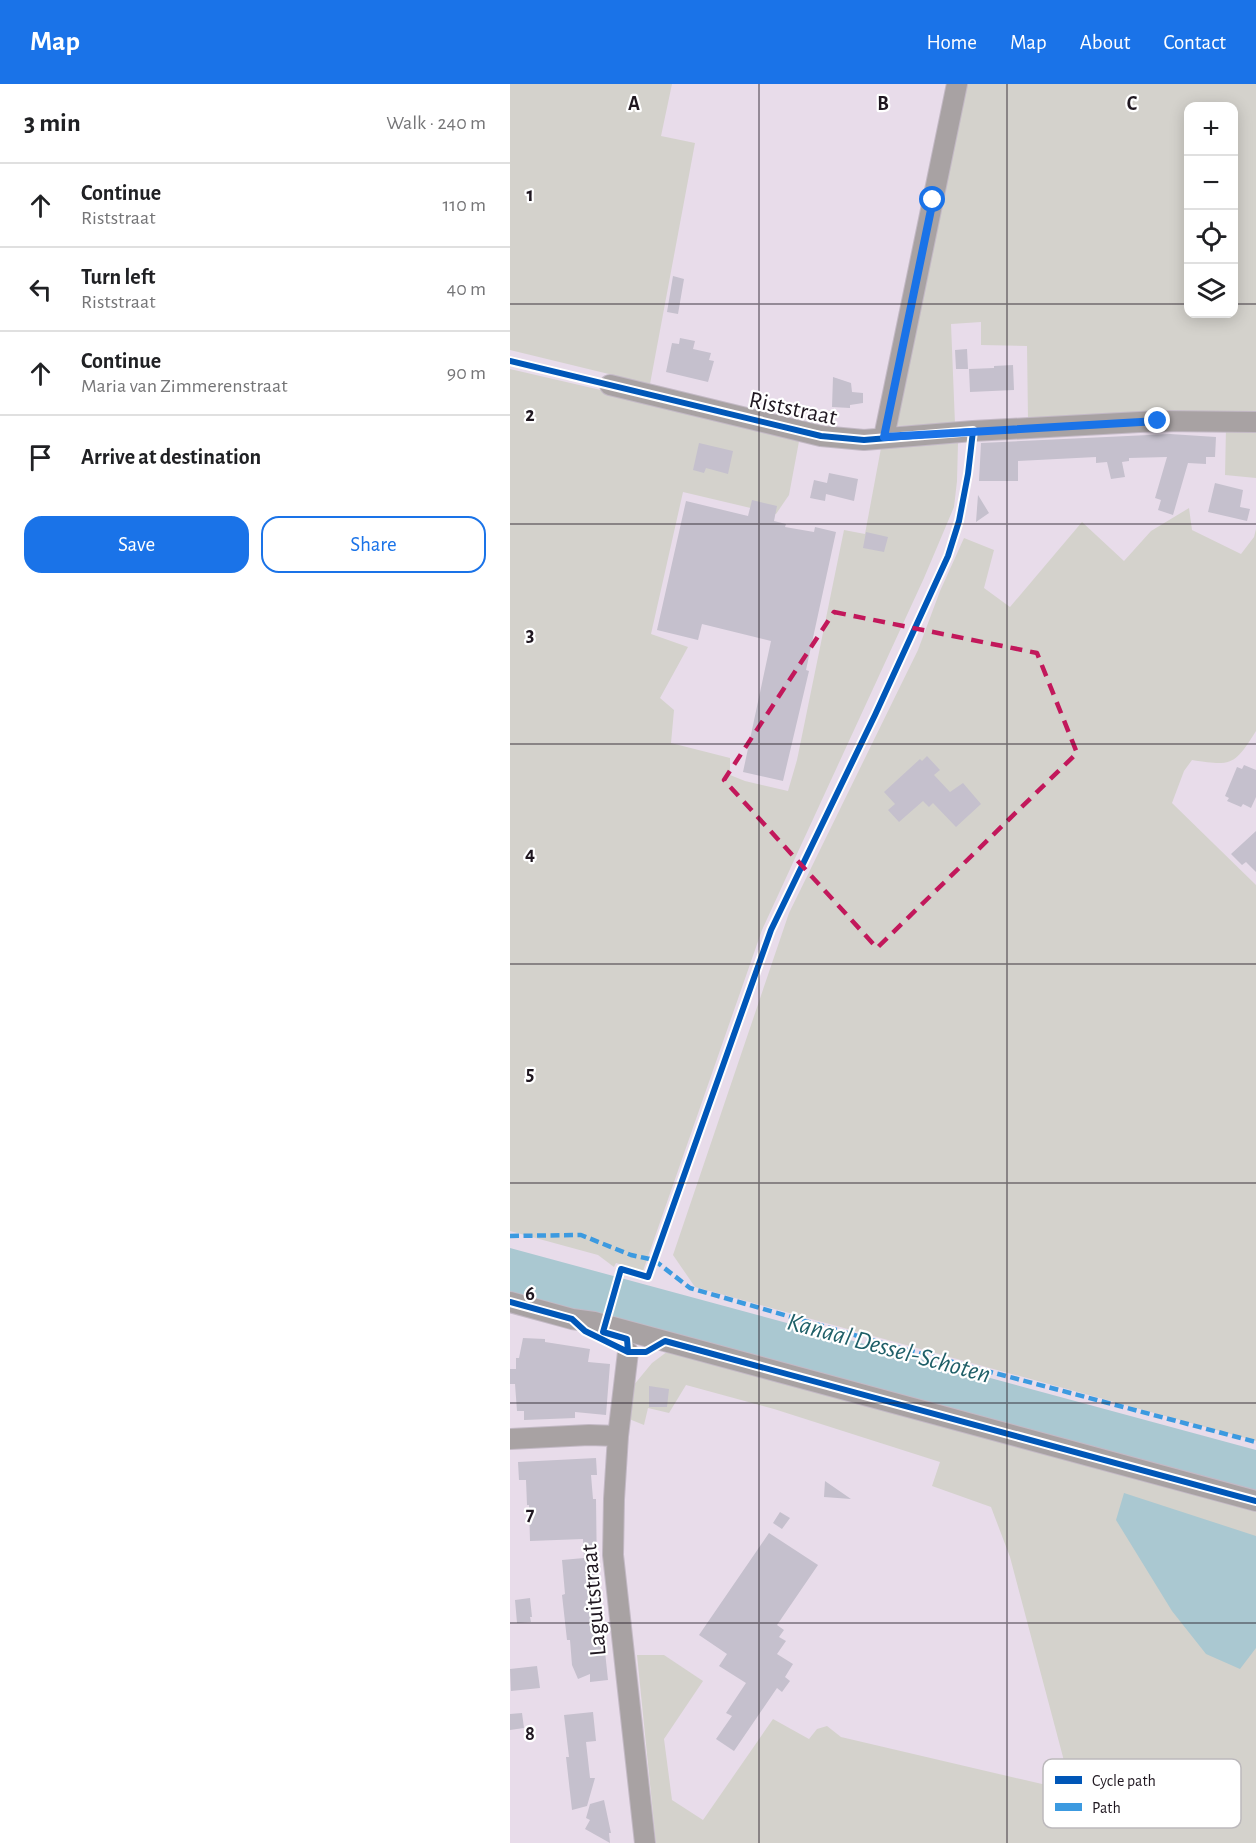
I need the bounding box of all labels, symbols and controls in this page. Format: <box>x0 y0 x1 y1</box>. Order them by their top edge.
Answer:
text: Map <box>30 28 80 56</box>
text: Home <box>926 32 977 53</box>
text: Map <box>1010 32 1047 53</box>
text: About <box>1080 32 1130 53</box>
text: Contact <box>1163 32 1226 53</box>
text: A <box>628 94 640 114</box>
text: B <box>877 94 889 114</box>
text: C <box>1127 94 1138 114</box>
map controls <box>1184 102 1238 318</box>
button: + <box>1184 102 1238 156</box>
text: 3 min <box>24 110 81 136</box>
text: Walk · 240 m <box>386 113 486 133</box>
button: − <box>1184 156 1238 210</box>
text: Continue <box>81 182 161 204</box>
text: 1 <box>526 185 534 205</box>
route start <box>919 186 945 212</box>
icon: ahead <box>24 189 57 222</box>
text: 110 m <box>442 195 486 215</box>
text: Riststraat <box>81 208 156 228</box>
button: locate <box>1184 210 1238 264</box>
button: layers <box>1184 264 1238 318</box>
text: Turn left <box>81 266 155 288</box>
icon: left <box>24 273 57 306</box>
text: 40 m <box>447 279 486 299</box>
text: Riststraat <box>81 292 156 312</box>
text: Continue <box>81 350 161 372</box>
icon: ahead <box>24 357 57 390</box>
text: 90 m <box>447 363 486 383</box>
text: Maria van Zimmerenstraat <box>81 376 288 396</box>
street label: Riststraat <box>747 388 840 430</box>
text: 2 <box>525 405 535 425</box>
route end <box>1144 407 1170 433</box>
icon: arrive <box>24 441 57 474</box>
text: Arrive at destination <box>81 446 261 468</box>
button: Save <box>24 516 249 573</box>
button: Share <box>261 516 486 573</box>
text: 3 <box>526 625 534 645</box>
text: 4 <box>525 844 535 864</box>
text: 5 <box>526 1064 534 1084</box>
text: 6 <box>525 1284 535 1304</box>
water label: Kanaal Dessel-Schoten <box>785 1308 993 1388</box>
text: 7 <box>526 1504 535 1524</box>
street label: Laguitstraat <box>577 1543 611 1657</box>
text: 8 <box>525 1724 535 1744</box>
legend <box>1043 1759 1241 1828</box>
text: Cycle path <box>1092 1773 1156 1790</box>
text: Path <box>1092 1800 1121 1816</box>

